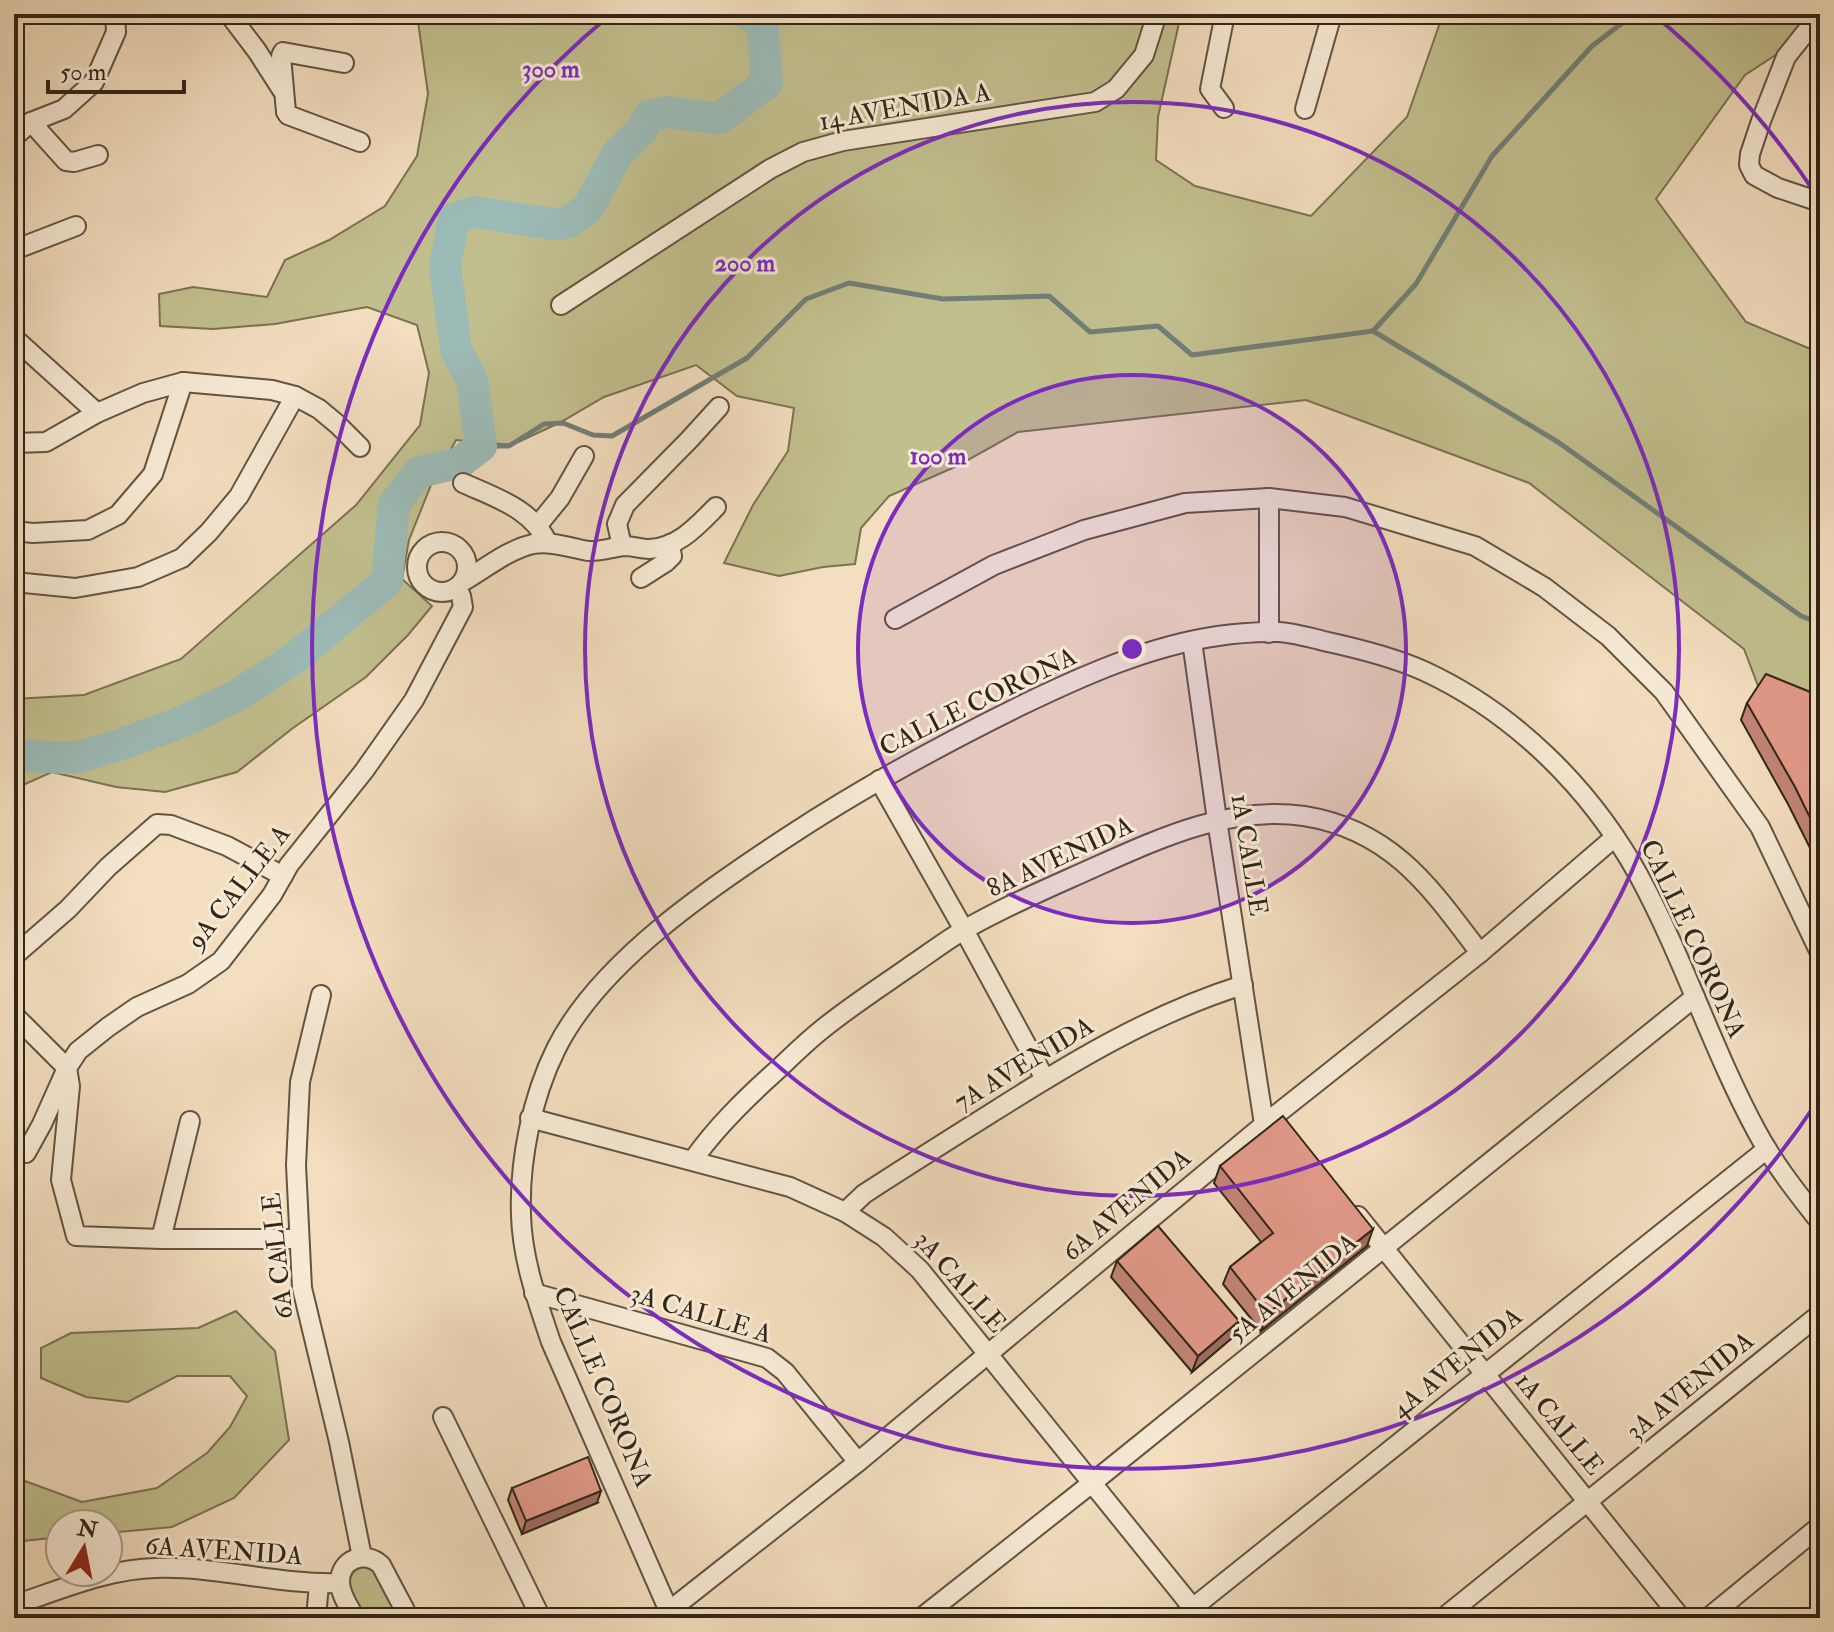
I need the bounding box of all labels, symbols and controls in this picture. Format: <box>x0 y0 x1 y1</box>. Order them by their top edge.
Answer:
scale bar <box>48 44 184 94</box>
text: 300 m <box>522 54 580 85</box>
text: 50 m <box>60 57 107 88</box>
street label: 14 AVENIDA A <box>817 76 994 138</box>
text: 200 m <box>715 248 776 279</box>
text: 100 m <box>910 441 967 472</box>
centre of rings <box>1118 635 1146 663</box>
street label: CALLE CORONA <box>874 640 1082 764</box>
street label: 1A CALLE <box>1224 792 1274 918</box>
street label: 8A AVENIDA <box>982 809 1138 905</box>
street label: 9A CALLE A <box>179 818 298 957</box>
street label: CALLE CORONA <box>1633 835 1753 1044</box>
street label: 7A AVENIDA <box>948 1010 1100 1118</box>
street label: 6A AVENIDA <box>1056 1142 1198 1268</box>
street label: 6A CALLE <box>255 1191 301 1321</box>
street label: 3A CALLE <box>907 1225 1013 1339</box>
street label: 5A AVENIDA <box>1222 1226 1364 1350</box>
street label: 3A CALLE A <box>627 1277 776 1351</box>
street label: CALLE CORONA <box>546 1282 660 1493</box>
street label: 4A AVENIDA <box>1385 1300 1529 1425</box>
street label: 3A AVENIDA <box>1620 1324 1761 1447</box>
street label: 1A CALLE <box>1508 1366 1610 1482</box>
north arrow <box>44 1508 124 1588</box>
text: N <box>74 1514 100 1545</box>
street label: 6A AVENIDA <box>144 1530 304 1573</box>

